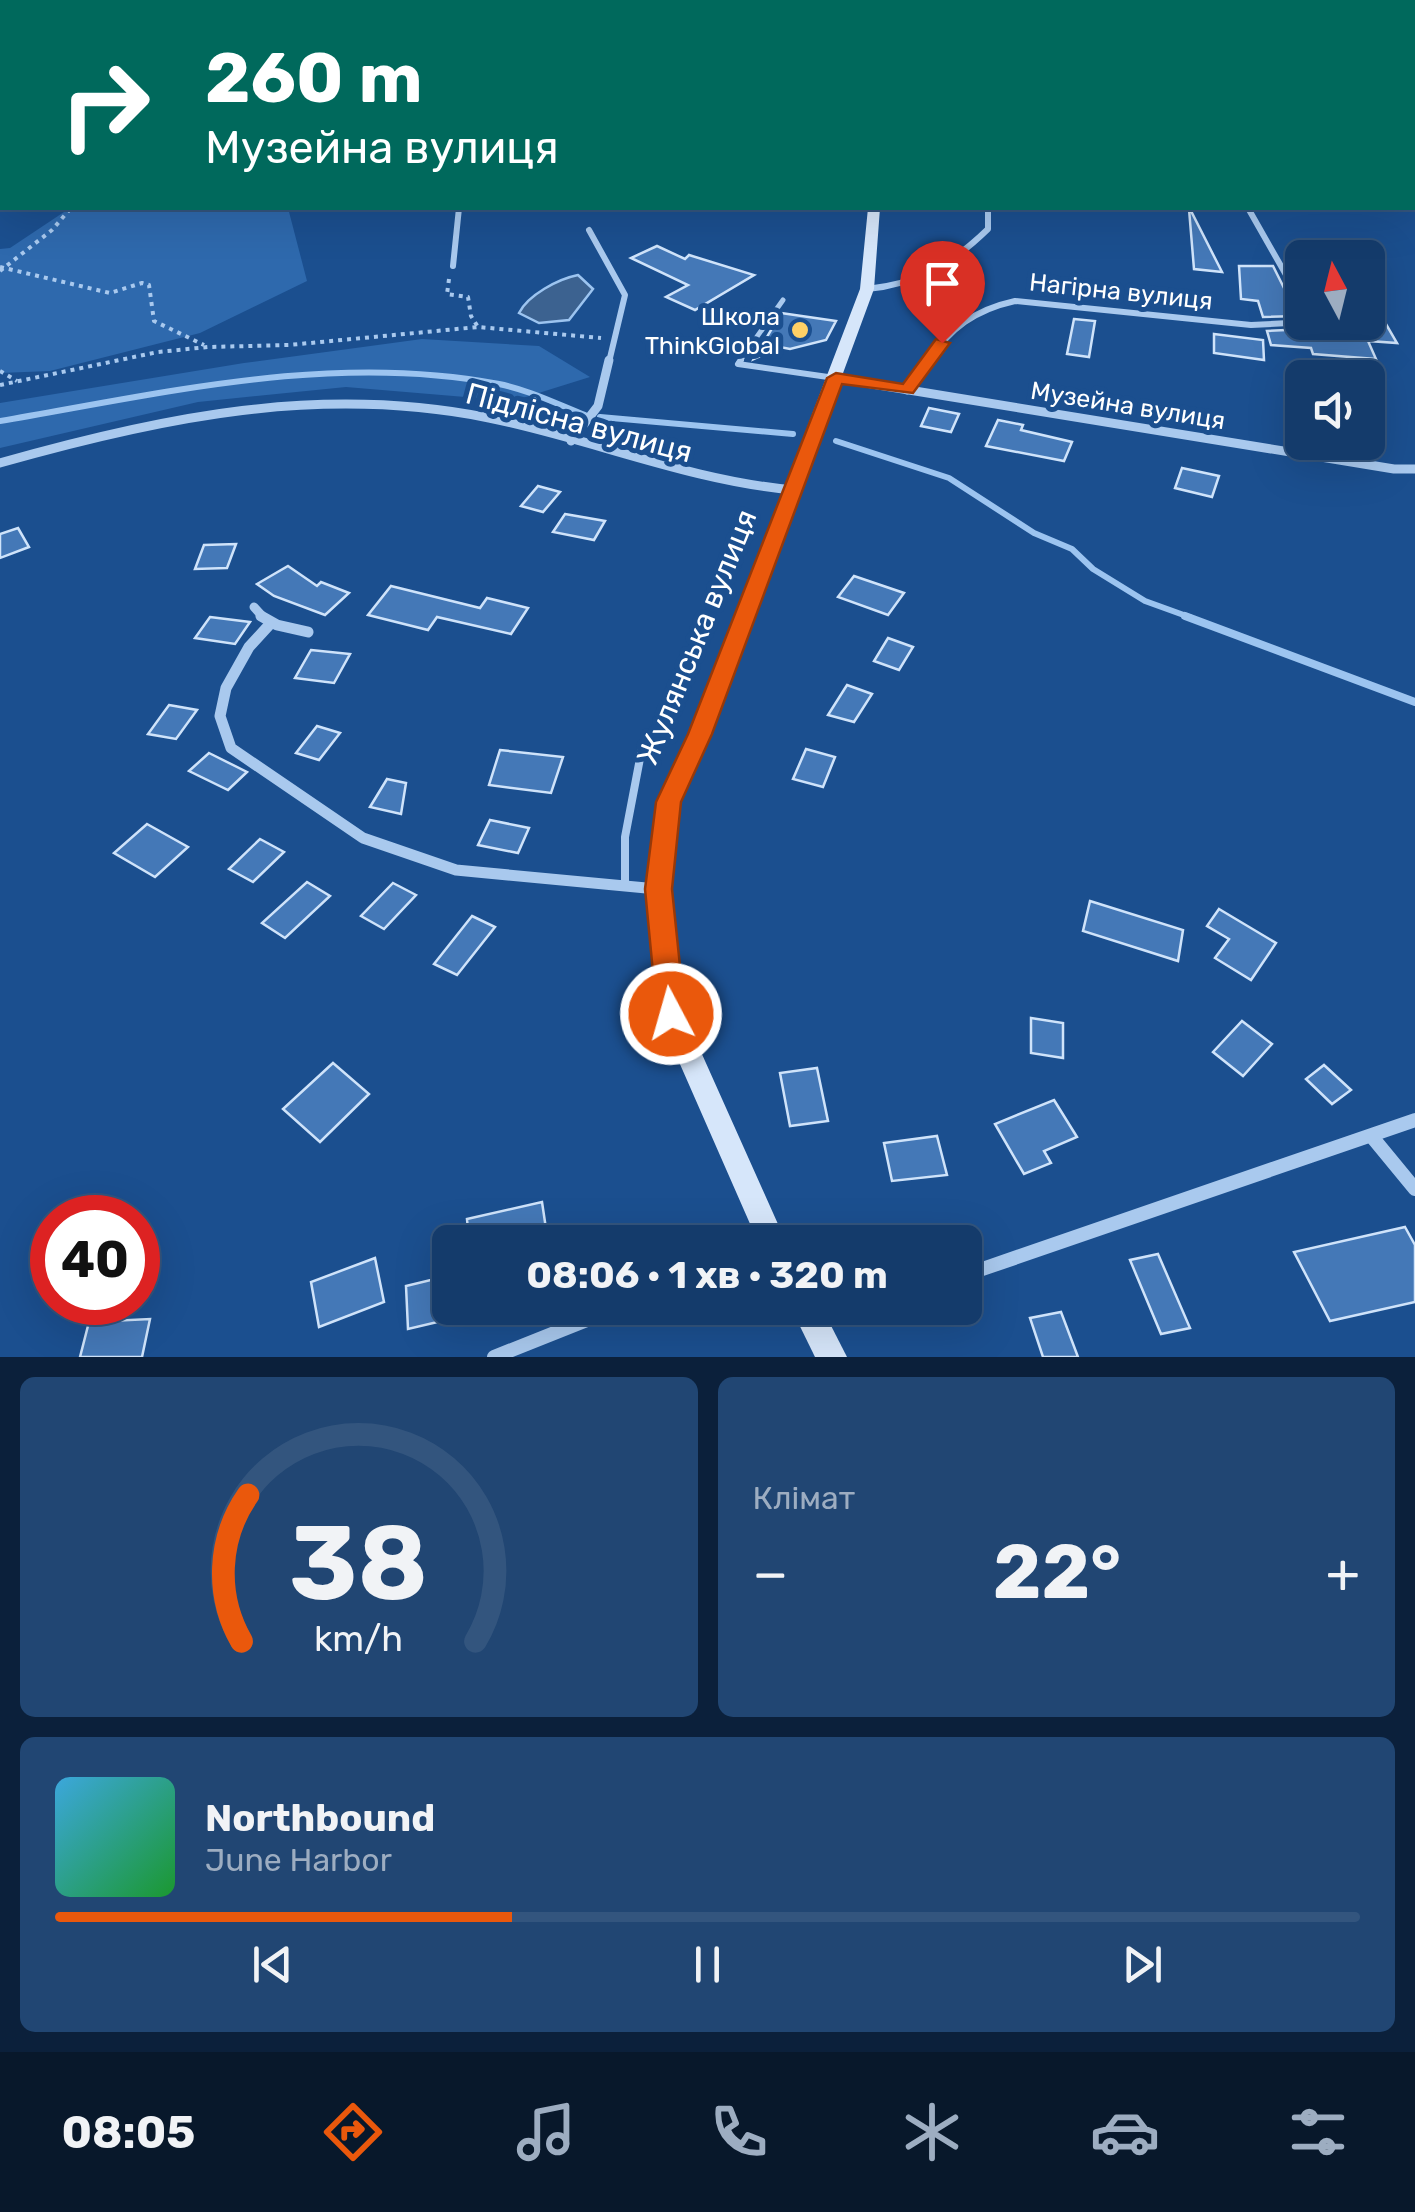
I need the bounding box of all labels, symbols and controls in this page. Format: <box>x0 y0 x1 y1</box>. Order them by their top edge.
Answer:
text: 260 m <box>205 37 423 120</box>
icon: right <box>40 40 170 170</box>
text: Музейна вулиця <box>205 121 559 174</box>
north arrow <box>1285 240 1385 340</box>
map controls <box>1285 240 1385 460</box>
pin <box>900 241 985 344</box>
icon: arrive <box>915 256 970 311</box>
street label: Нагірна вулиця <box>1028 267 1214 316</box>
place label: Школа ThinkGlobal <box>645 302 780 360</box>
marker: Школа ThinkGlobal <box>789 319 811 341</box>
button: sound <box>1285 360 1385 460</box>
street label: Підлісна вулиця <box>462 375 696 471</box>
street label: Музейна вулиця <box>1029 376 1227 435</box>
street label: Жулянська вулиця <box>629 504 765 770</box>
position arrow <box>619 962 723 1066</box>
speed limit sign: 40 <box>30 1195 160 1325</box>
text: 08:06 · 1 хв · 320 m <box>526 1252 888 1298</box>
text: Клімат <box>753 1479 855 1517</box>
text: 38 <box>289 1502 428 1625</box>
text: 22° <box>993 1528 1121 1617</box>
text: − <box>753 1541 788 1606</box>
text: + <box>1326 1541 1360 1606</box>
text: km/h <box>314 1618 403 1660</box>
text: Northbound <box>205 1795 435 1841</box>
text: June Harbor <box>205 1841 392 1879</box>
icon: previous <box>245 1937 300 1992</box>
icon: pause <box>680 1937 735 1992</box>
icon: next <box>1115 1937 1170 1992</box>
icon: directions <box>318 2097 388 2167</box>
icon: music <box>511 2097 581 2167</box>
icon: phone <box>704 2097 774 2167</box>
icon: climate <box>897 2097 967 2167</box>
icon: car <box>1090 2097 1160 2167</box>
icon: filters <box>1283 2097 1353 2167</box>
text: 08:05 <box>62 2106 195 2159</box>

